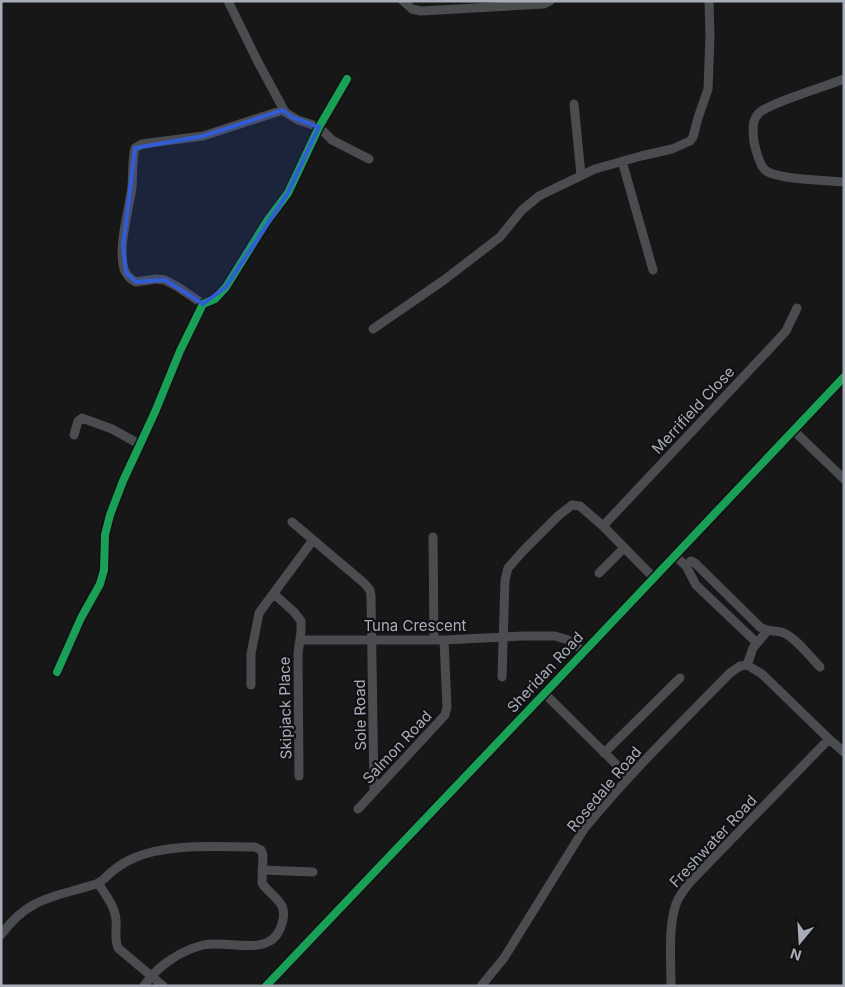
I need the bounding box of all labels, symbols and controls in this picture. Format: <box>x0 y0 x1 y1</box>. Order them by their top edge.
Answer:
street label: Merrifield Close <box>648 362 738 458</box>
street label: Tuna Crescent <box>363 616 467 635</box>
street label: Sheridan Road <box>503 628 587 716</box>
street label: Skipjack Place <box>275 656 295 760</box>
street label: Sole Road <box>350 679 370 751</box>
street label: Salmon Road <box>358 706 436 788</box>
street label: Rosedale Road <box>563 742 645 836</box>
street label: Freshwater Road <box>665 791 761 891</box>
north arrow <box>775 917 825 967</box>
text: N <box>788 945 804 965</box>

